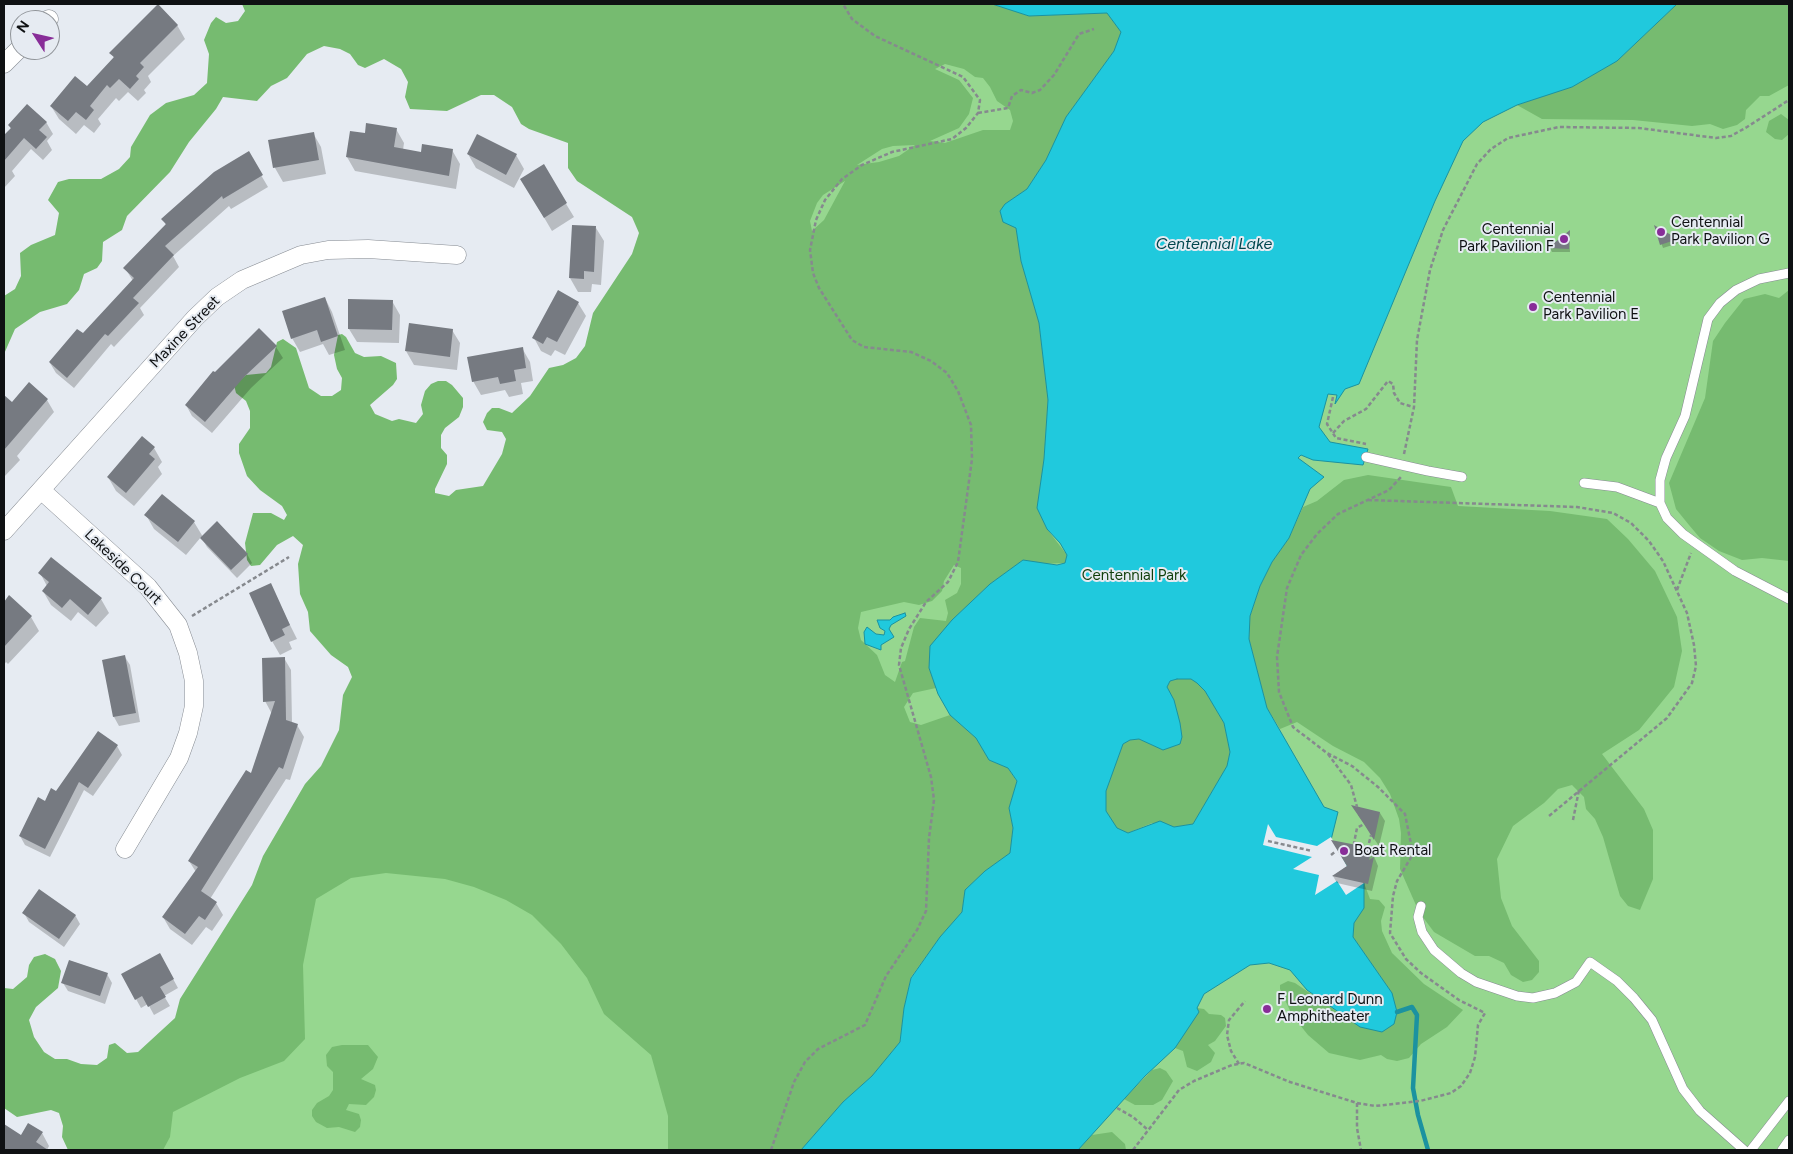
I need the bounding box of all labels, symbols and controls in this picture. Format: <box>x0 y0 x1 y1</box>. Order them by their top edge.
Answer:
north arrow <box>10 10 60 60</box>
text: N <box>13 17 33 36</box>
place label: Centennial Park Pavilion G <box>1671 214 1770 249</box>
place label: Centennial Park Pavilion F <box>1459 221 1554 256</box>
marker: Centennial Park Pavilion G <box>1655 226 1667 238</box>
marker: Centennial Park Pavilion F <box>1558 233 1570 245</box>
water label: Centennial Lake <box>1156 234 1272 254</box>
place label: Centennial Park Pavilion E <box>1543 289 1639 324</box>
street label: Maxine Street <box>146 292 224 372</box>
marker: Centennial Park Pavilion E <box>1527 301 1539 313</box>
street label: Lakeside Court <box>81 526 165 608</box>
park label: Centennial Park <box>1082 567 1186 585</box>
place label: Boat Rental <box>1354 842 1431 860</box>
marker: Boat Rental <box>1338 845 1350 857</box>
place label: F Leonard Dunn Amphitheater <box>1277 991 1383 1026</box>
marker: F Leonard Dunn Amphitheater <box>1261 1003 1273 1015</box>

